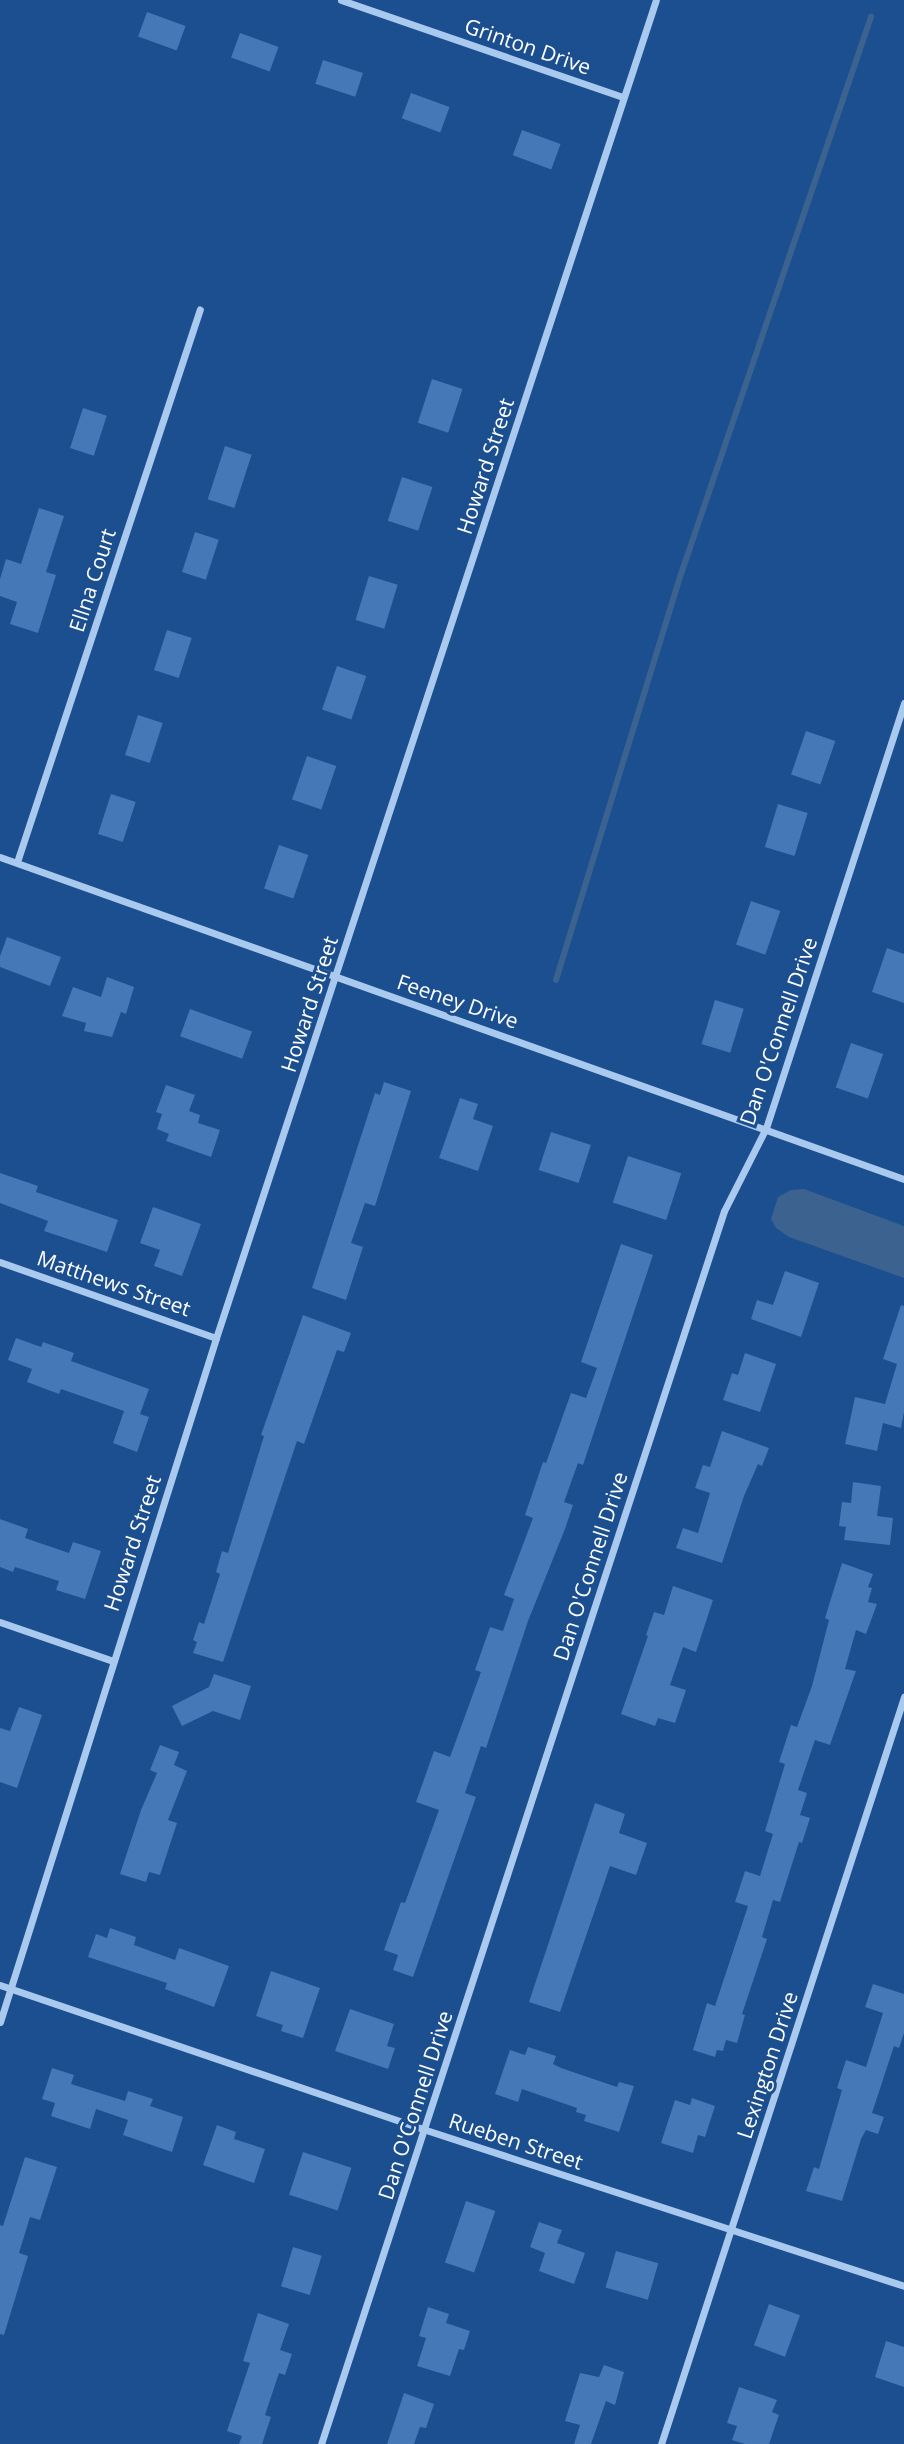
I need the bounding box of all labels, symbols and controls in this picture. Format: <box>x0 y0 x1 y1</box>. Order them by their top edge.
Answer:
street label: Grinton Drive <box>462 13 594 79</box>
street label: Howard Street <box>451 395 519 537</box>
street label: Ellna Court <box>63 525 121 635</box>
street label: Howard Street <box>275 933 343 1075</box>
street label: Dan O'Connell Drive <box>734 934 822 1128</box>
street label: Feeney Drive <box>394 968 522 1034</box>
street label: Matthews Street <box>34 1245 194 1321</box>
street label: Dan O'Connell Drive <box>548 1468 632 1664</box>
street label: Howard Street <box>98 1472 166 1614</box>
street label: Lexington Drive <box>731 1988 803 2142</box>
street label: Dan O'Connell Drive <box>373 2007 457 2203</box>
street label: Rueben Street <box>446 2108 586 2174</box>

